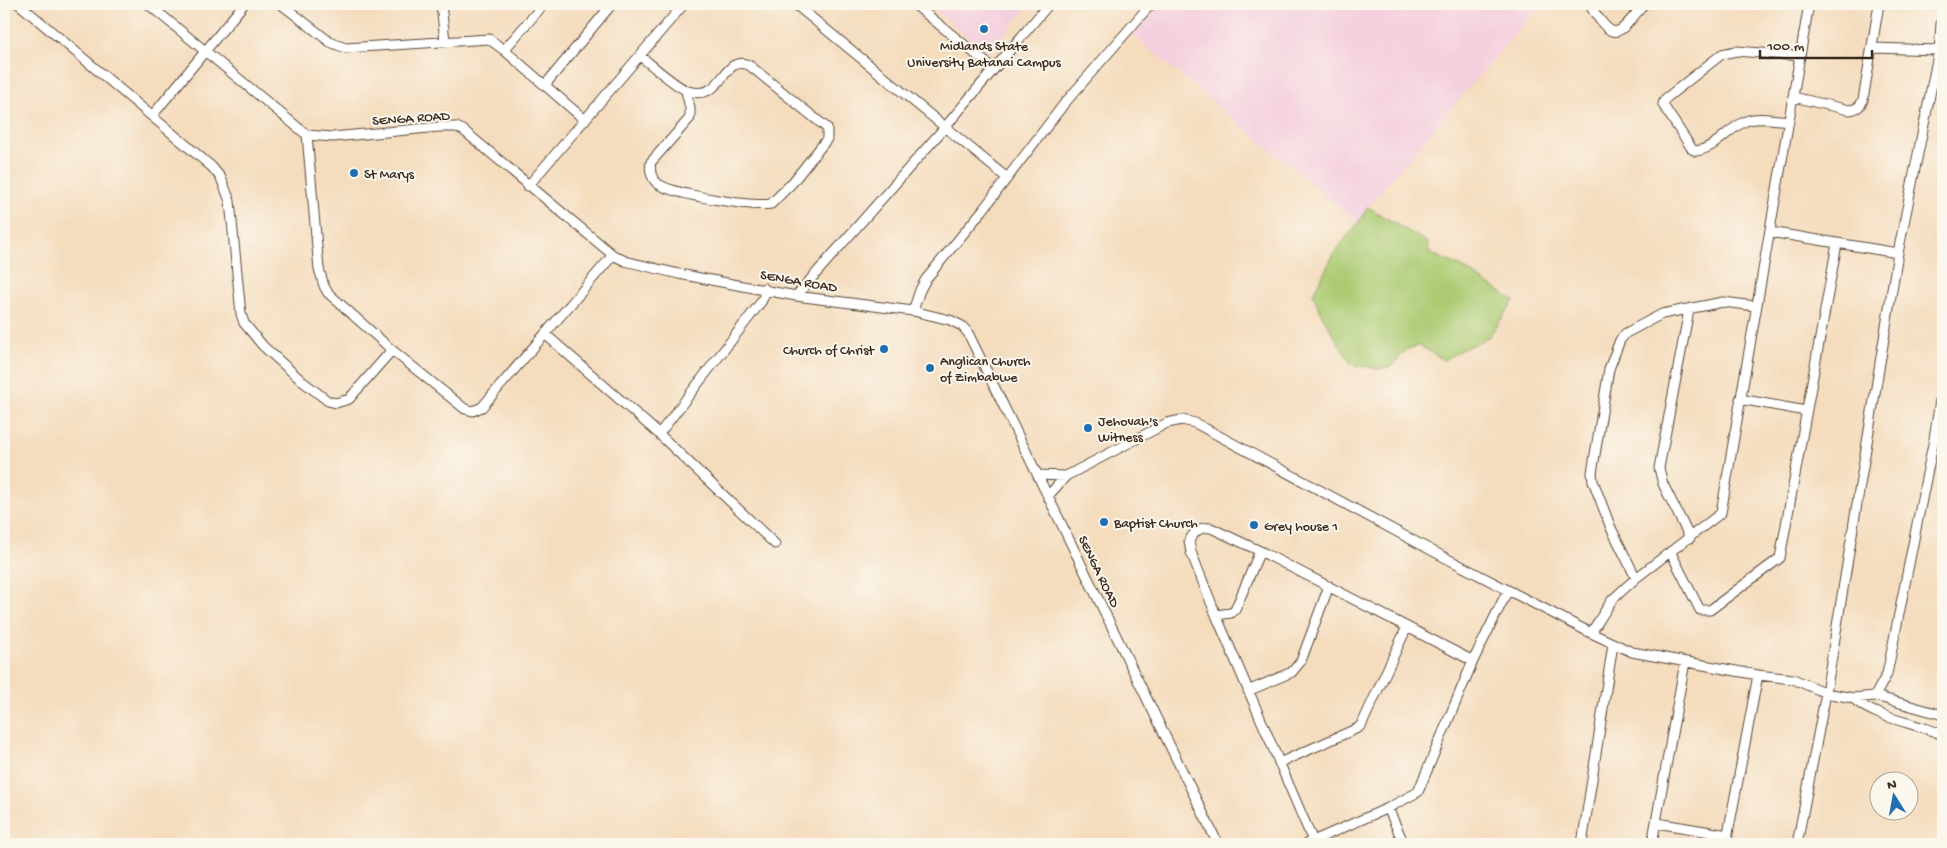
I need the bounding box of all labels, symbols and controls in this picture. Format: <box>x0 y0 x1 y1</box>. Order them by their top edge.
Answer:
marker: Midlands State University Batanai Campus <box>978 23 990 35</box>
scale bar <box>1760 28 1872 60</box>
text: 100 m <box>1766 38 1805 56</box>
place label: Midlands State University Batanai Campus <box>907 39 1062 72</box>
street label: SENGA ROAD <box>372 108 451 131</box>
marker: St Marys <box>348 167 360 179</box>
place label: St Marys <box>364 167 415 184</box>
street label: SENGA ROAD <box>759 267 839 298</box>
place label: Church of Christ <box>783 343 875 360</box>
marker: Church of Christ <box>878 343 890 355</box>
place label: Anglican Church of Zimbabwe <box>940 354 1031 387</box>
marker: Anglican Church of Zimbabwe <box>924 362 936 374</box>
place label: Jehovah's Witness <box>1098 414 1158 447</box>
marker: Jehovah's Witness <box>1082 422 1094 434</box>
marker: Baptist Church <box>1098 516 1110 528</box>
place label: Baptist Church <box>1113 516 1198 533</box>
marker: Grey house 1 <box>1248 519 1260 531</box>
place label: Grey house 1 <box>1264 519 1338 536</box>
street label: SENGA ROAD <box>1073 533 1123 612</box>
north arrow <box>1870 770 1920 820</box>
text: N <box>1886 776 1898 795</box>

